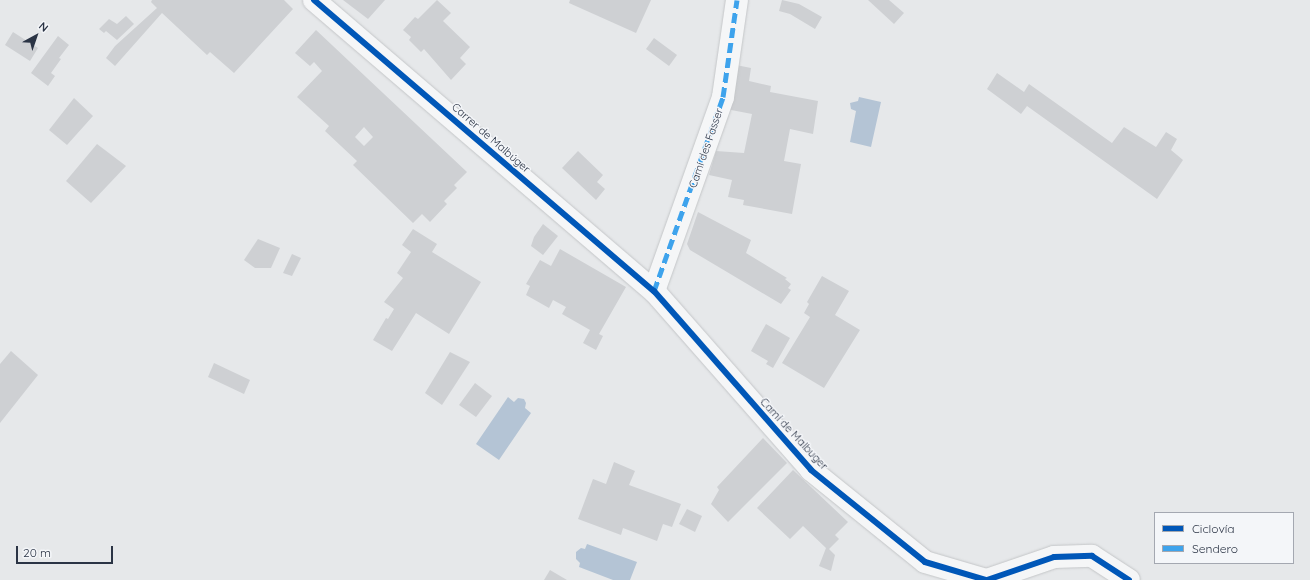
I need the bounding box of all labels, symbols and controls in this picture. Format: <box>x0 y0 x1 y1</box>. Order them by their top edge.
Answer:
north arrow <box>16 16 56 56</box>
text: N <box>36 19 51 35</box>
street label: Carrer de Malbúger <box>449 100 533 176</box>
street label: Camí des Fasser <box>686 106 726 190</box>
street label: Camí de Malbuger <box>757 395 831 473</box>
legend <box>1154 512 1294 564</box>
text: Ciclovía <box>1192 521 1235 536</box>
scale bar <box>18 538 115 564</box>
text: Sendero <box>1192 541 1238 556</box>
text: 20 m <box>23 545 51 560</box>

